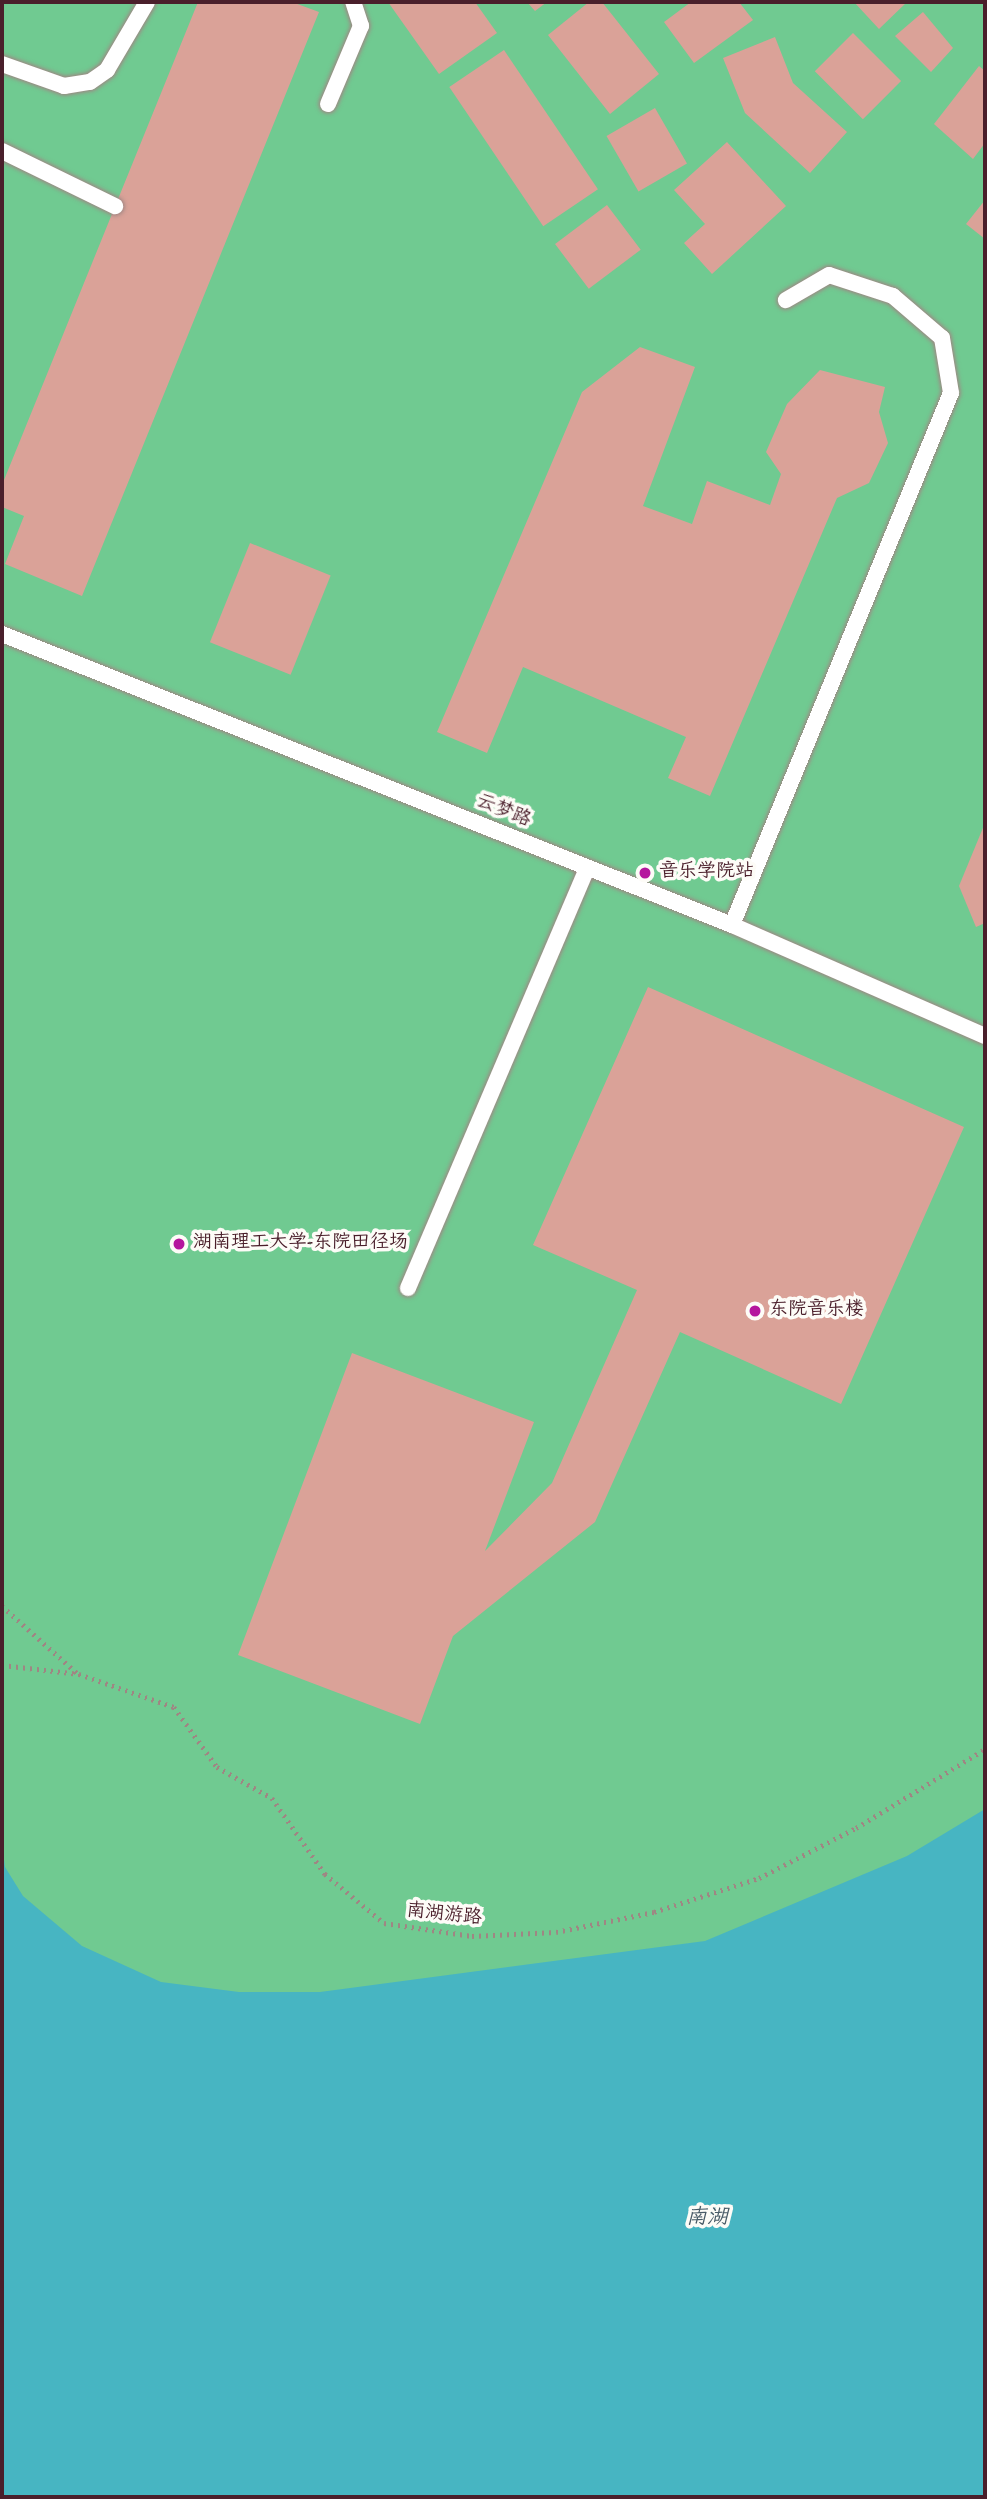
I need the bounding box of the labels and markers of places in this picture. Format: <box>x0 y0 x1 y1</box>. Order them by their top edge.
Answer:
place label: 音乐学院站 <box>659 862 754 884</box>
marker: 音乐学院站 <box>637 865 653 881</box>
place label: 湖南理工大学-东院田径场 <box>193 1233 408 1255</box>
marker: 湖南理工大学-东院田径场 <box>171 1236 187 1252</box>
place label: 东院音乐楼 <box>769 1300 864 1322</box>
marker: 东院音乐楼 <box>747 1303 763 1319</box>

